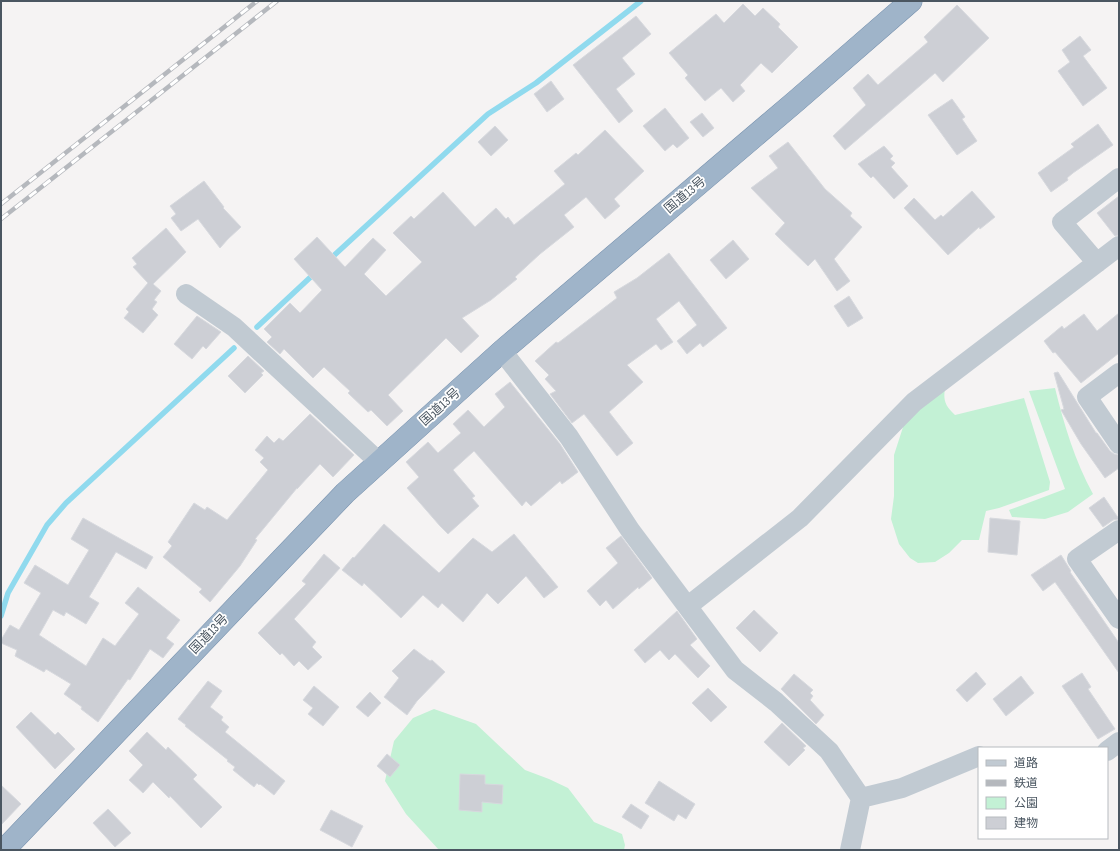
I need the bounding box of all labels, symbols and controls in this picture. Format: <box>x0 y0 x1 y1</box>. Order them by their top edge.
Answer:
street label: 国道13号 <box>661 173 709 217</box>
street label: 国道13号 <box>416 385 464 429</box>
street label: 国道13号 <box>186 611 232 657</box>
legend <box>978 747 1108 839</box>
text: 道路 <box>1014 756 1038 771</box>
text: 鉄道 <box>1014 776 1038 791</box>
text: 公園 <box>1014 796 1038 811</box>
text: 建物 <box>1014 816 1038 831</box>

